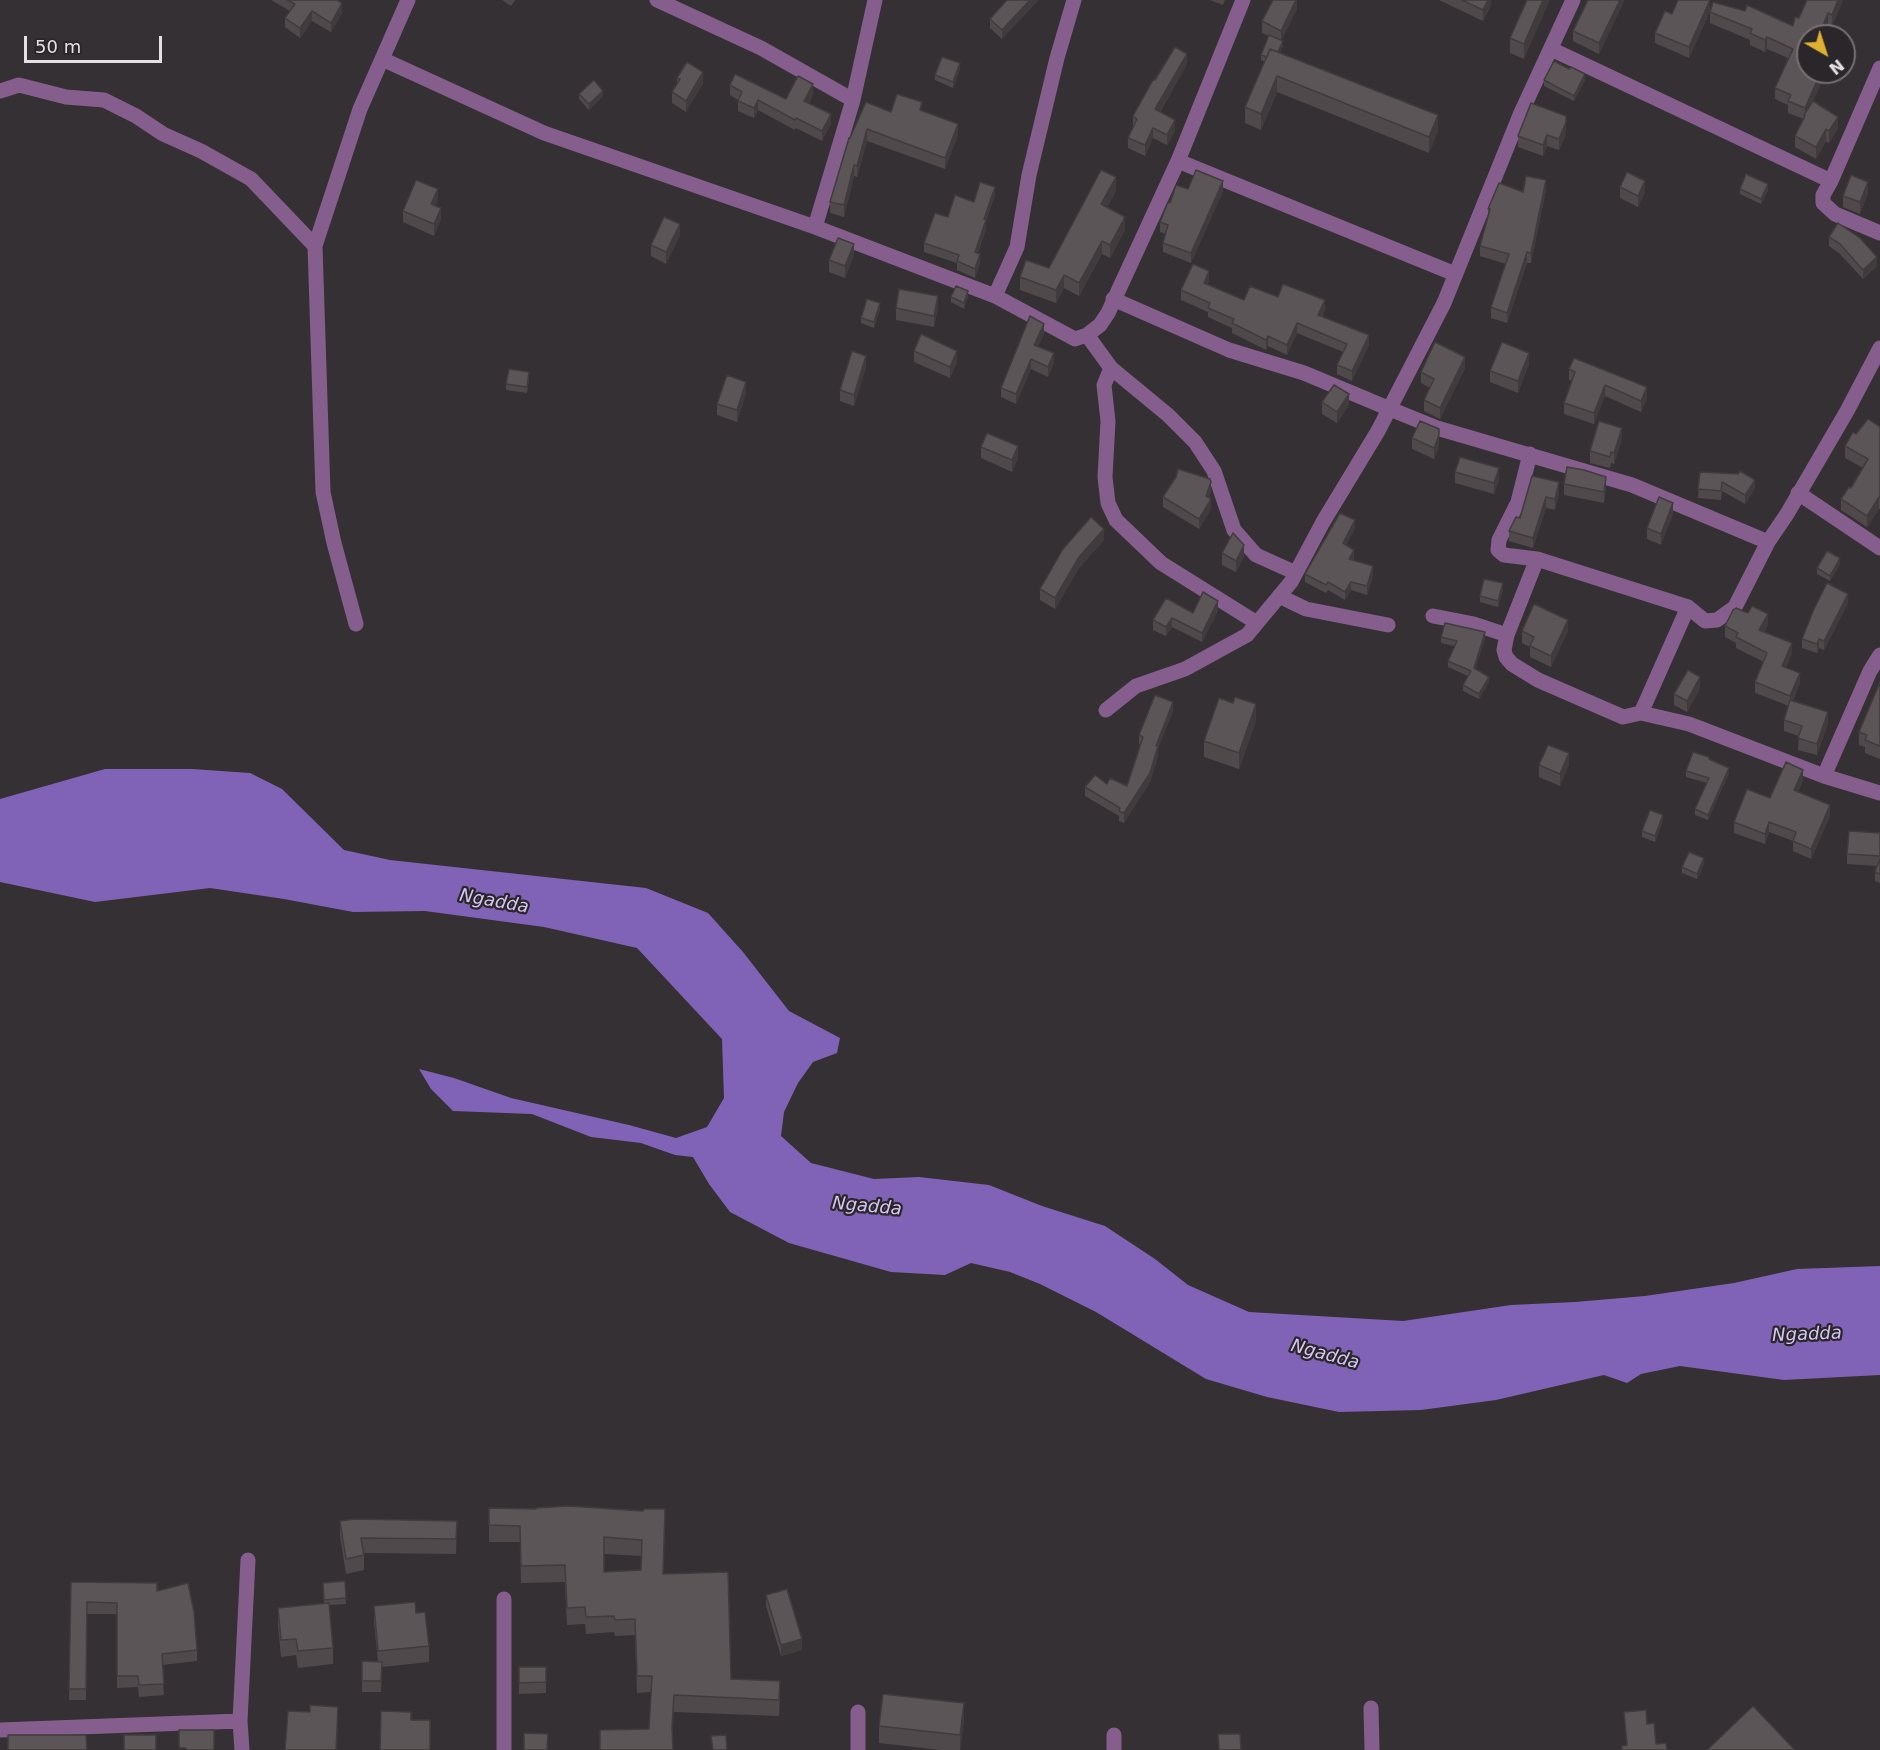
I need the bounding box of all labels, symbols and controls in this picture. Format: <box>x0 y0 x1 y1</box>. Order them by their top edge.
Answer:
scale bar <box>27 24 165 62</box>
north arrow <box>1796 24 1856 84</box>
text: 50 m <box>35 36 81 57</box>
text: N <box>1825 55 1848 78</box>
water label: Ngadda <box>458 885 530 919</box>
water label: Ngadda <box>831 1193 903 1221</box>
water label: Ngadda <box>1772 1323 1842 1347</box>
water label: Ngadda <box>1288 1336 1362 1374</box>

